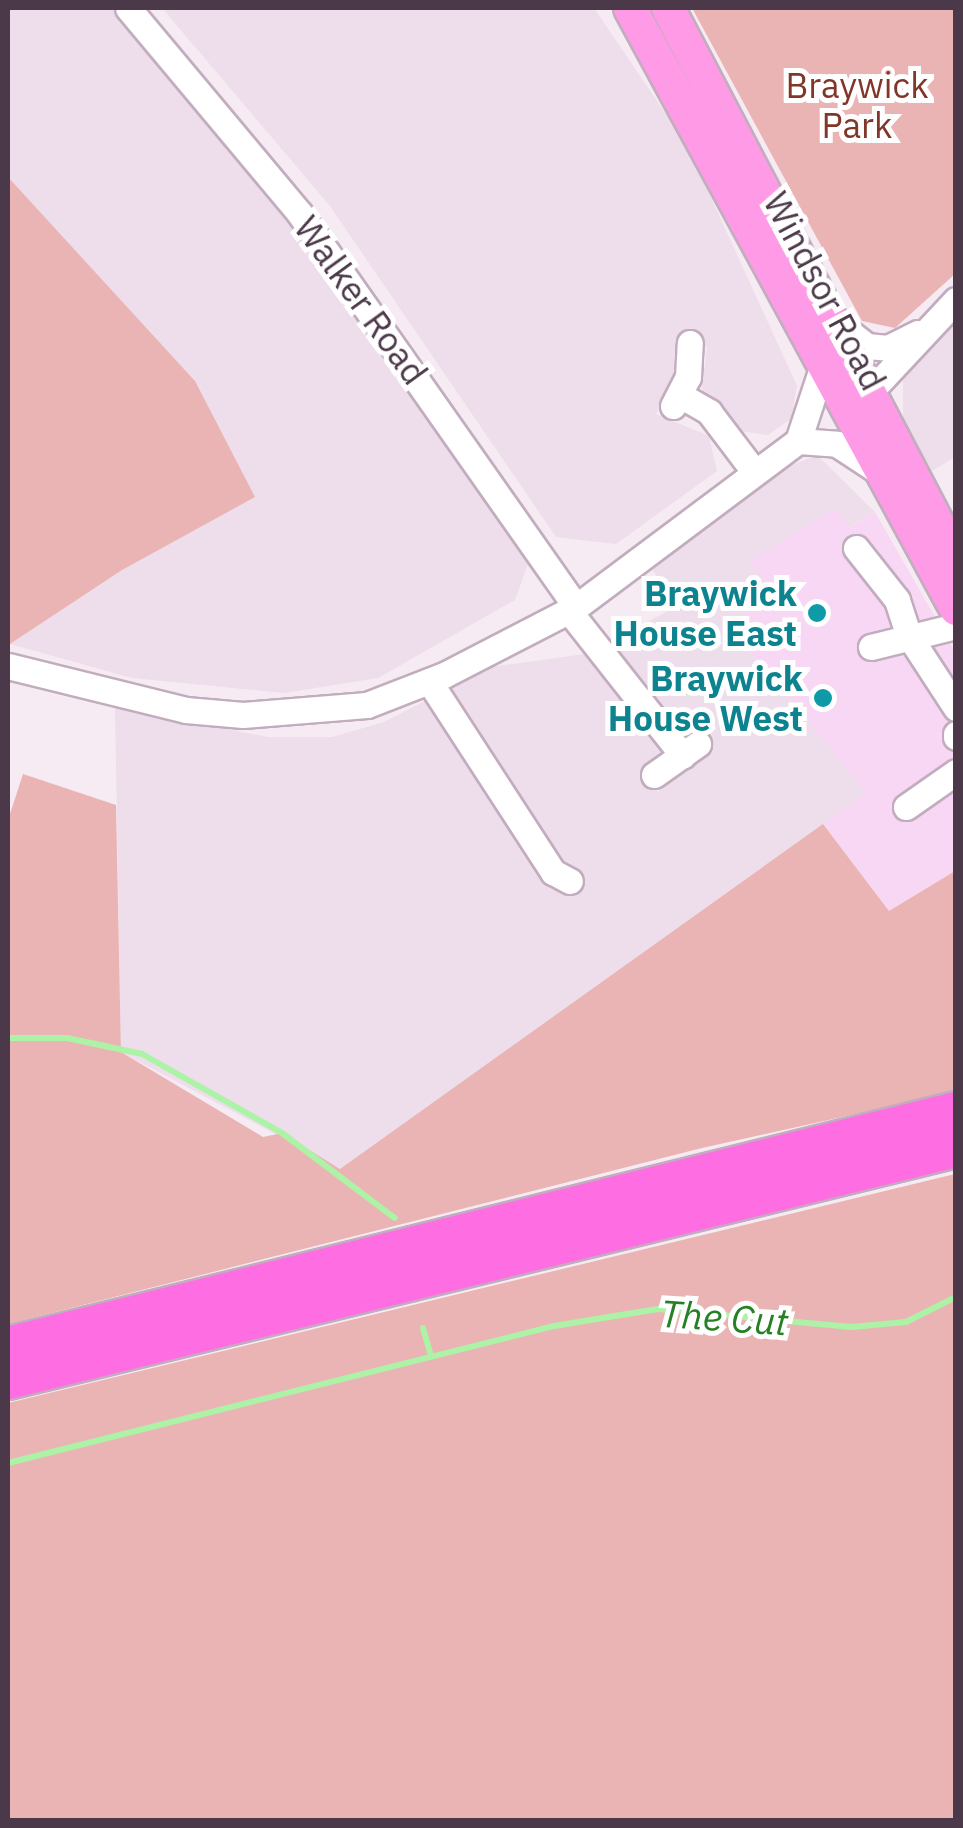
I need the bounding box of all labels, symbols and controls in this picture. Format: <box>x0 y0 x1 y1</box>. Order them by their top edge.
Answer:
park label: Braywick Park <box>785 64 929 146</box>
street label: Windsor Road <box>755 185 895 397</box>
street label: Walker Road <box>286 208 436 392</box>
place label: Braywick House East <box>614 572 797 654</box>
marker: Braywick House East <box>806 602 828 624</box>
place label: Braywick House West <box>608 657 803 739</box>
marker: Braywick House West <box>812 687 834 709</box>
water label: The Cut <box>659 1290 789 1344</box>

